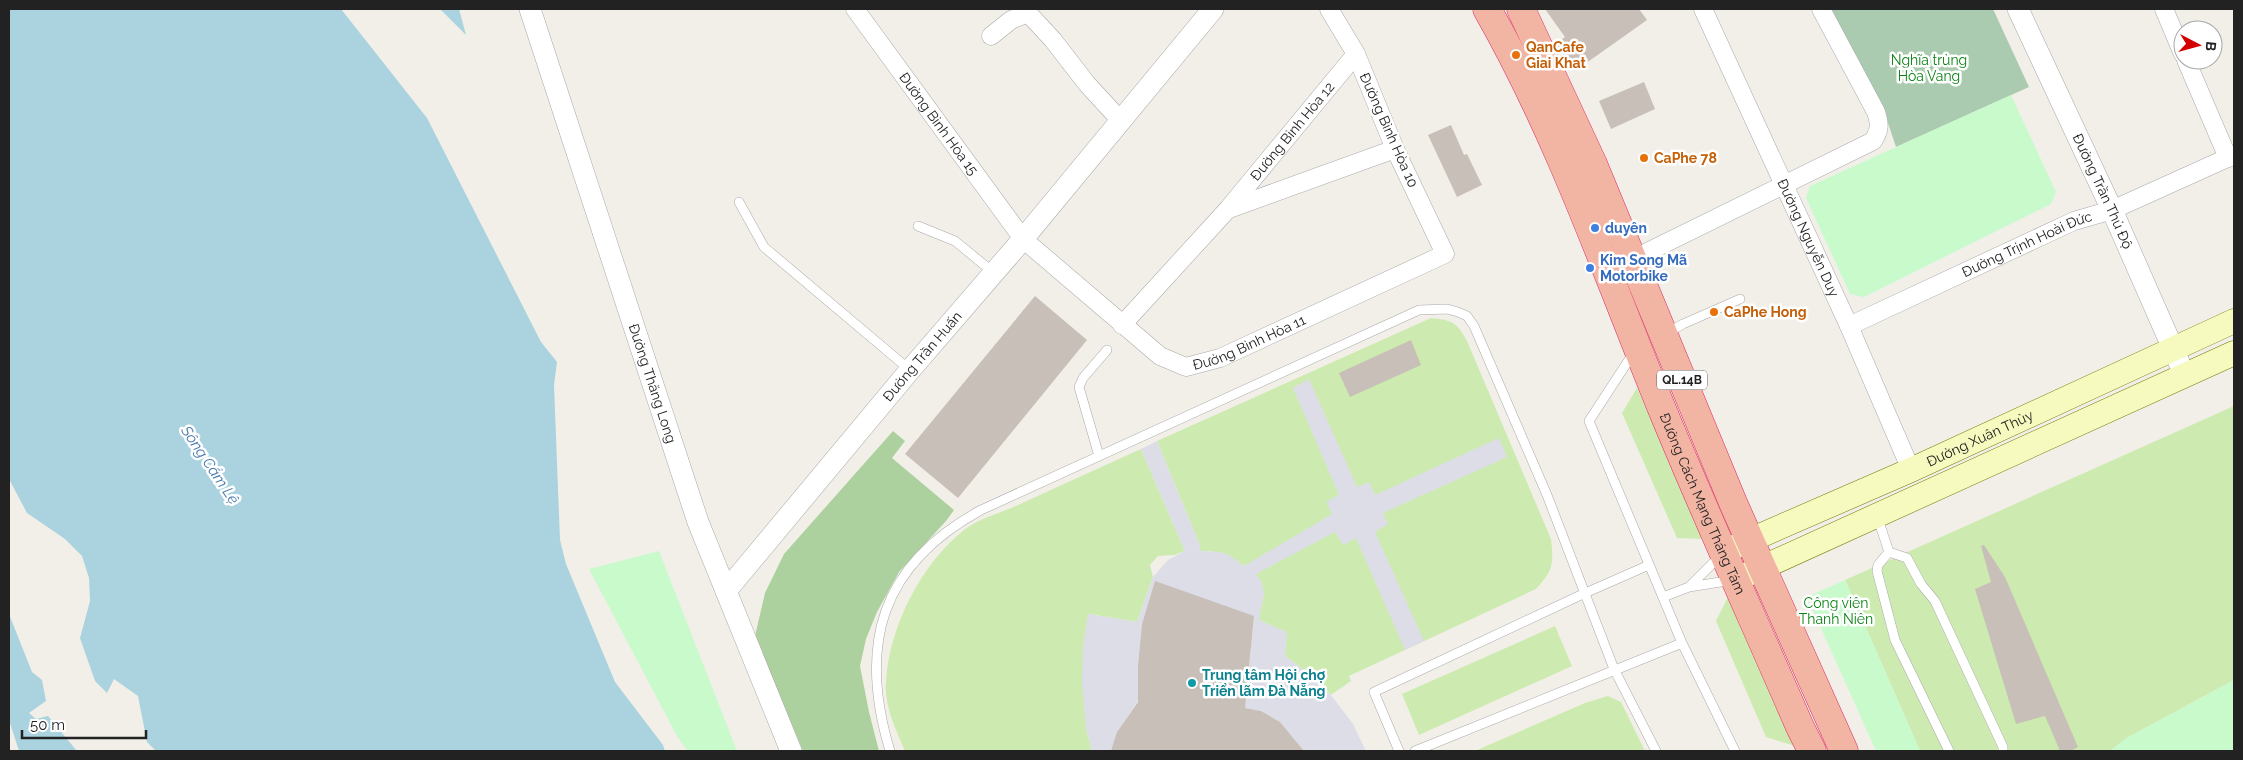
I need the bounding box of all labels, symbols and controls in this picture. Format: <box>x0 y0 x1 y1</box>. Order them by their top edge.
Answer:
north arrow <box>2173 20 2223 70</box>
place label: QanCafe Giai Khat <box>1526 39 1586 71</box>
text: B <box>2202 41 2219 52</box>
marker: QanCafe Giai Khat <box>1510 49 1522 61</box>
park label: Nghĩa trủng Hòa Vang <box>1891 52 1967 84</box>
street label: Đường Bình Hòa 15 <box>896 69 982 178</box>
street label: Đường Bình Hòa 10 <box>1357 70 1421 190</box>
street label: Đường Bình Hòa 12 <box>1247 79 1337 184</box>
street label: Đường Trần Thủ Độ <box>2069 131 2136 251</box>
place label: CaPhe 78 <box>1654 150 1717 166</box>
marker: CaPhe 78 <box>1638 152 1650 164</box>
street label: Đường Nguyễn Duy <box>1774 176 1843 300</box>
street label: Đường Trịnh Hoài Đức <box>1959 208 2094 280</box>
place label: duyên <box>1605 220 1647 236</box>
marker: duyên <box>1589 222 1601 234</box>
place label: Kim Song Mã Motorbike <box>1600 252 1687 284</box>
marker: Kim Song Mã Motorbike <box>1584 262 1596 274</box>
place label: CaPhe Hong <box>1724 304 1807 320</box>
marker: CaPhe Hong <box>1708 306 1720 318</box>
street label: Đường Trần Huấn <box>880 308 965 404</box>
street label: Đường Bình Hòa 11 <box>1191 312 1308 373</box>
street label: Đường Thăng Long <box>626 322 680 445</box>
road number: QL.14B <box>1657 370 1707 390</box>
street label: Đường Xuân Thủy <box>1924 407 2036 470</box>
street label: Đường Cách Mạng Tháng Tám <box>1657 411 1749 597</box>
water label: Sông Cẩm Lệ <box>177 422 243 508</box>
park label: Công viên Thanh Niên <box>1799 595 1873 627</box>
place label: Trung tâm Hội chợ Triển lãm Đà Nẵng <box>1202 667 1326 699</box>
marker: Trung tâm Hội chợ Triển lãm Đà Nẵng <box>1186 677 1198 689</box>
scale bar <box>22 708 146 740</box>
text: 50 m <box>30 716 65 734</box>

